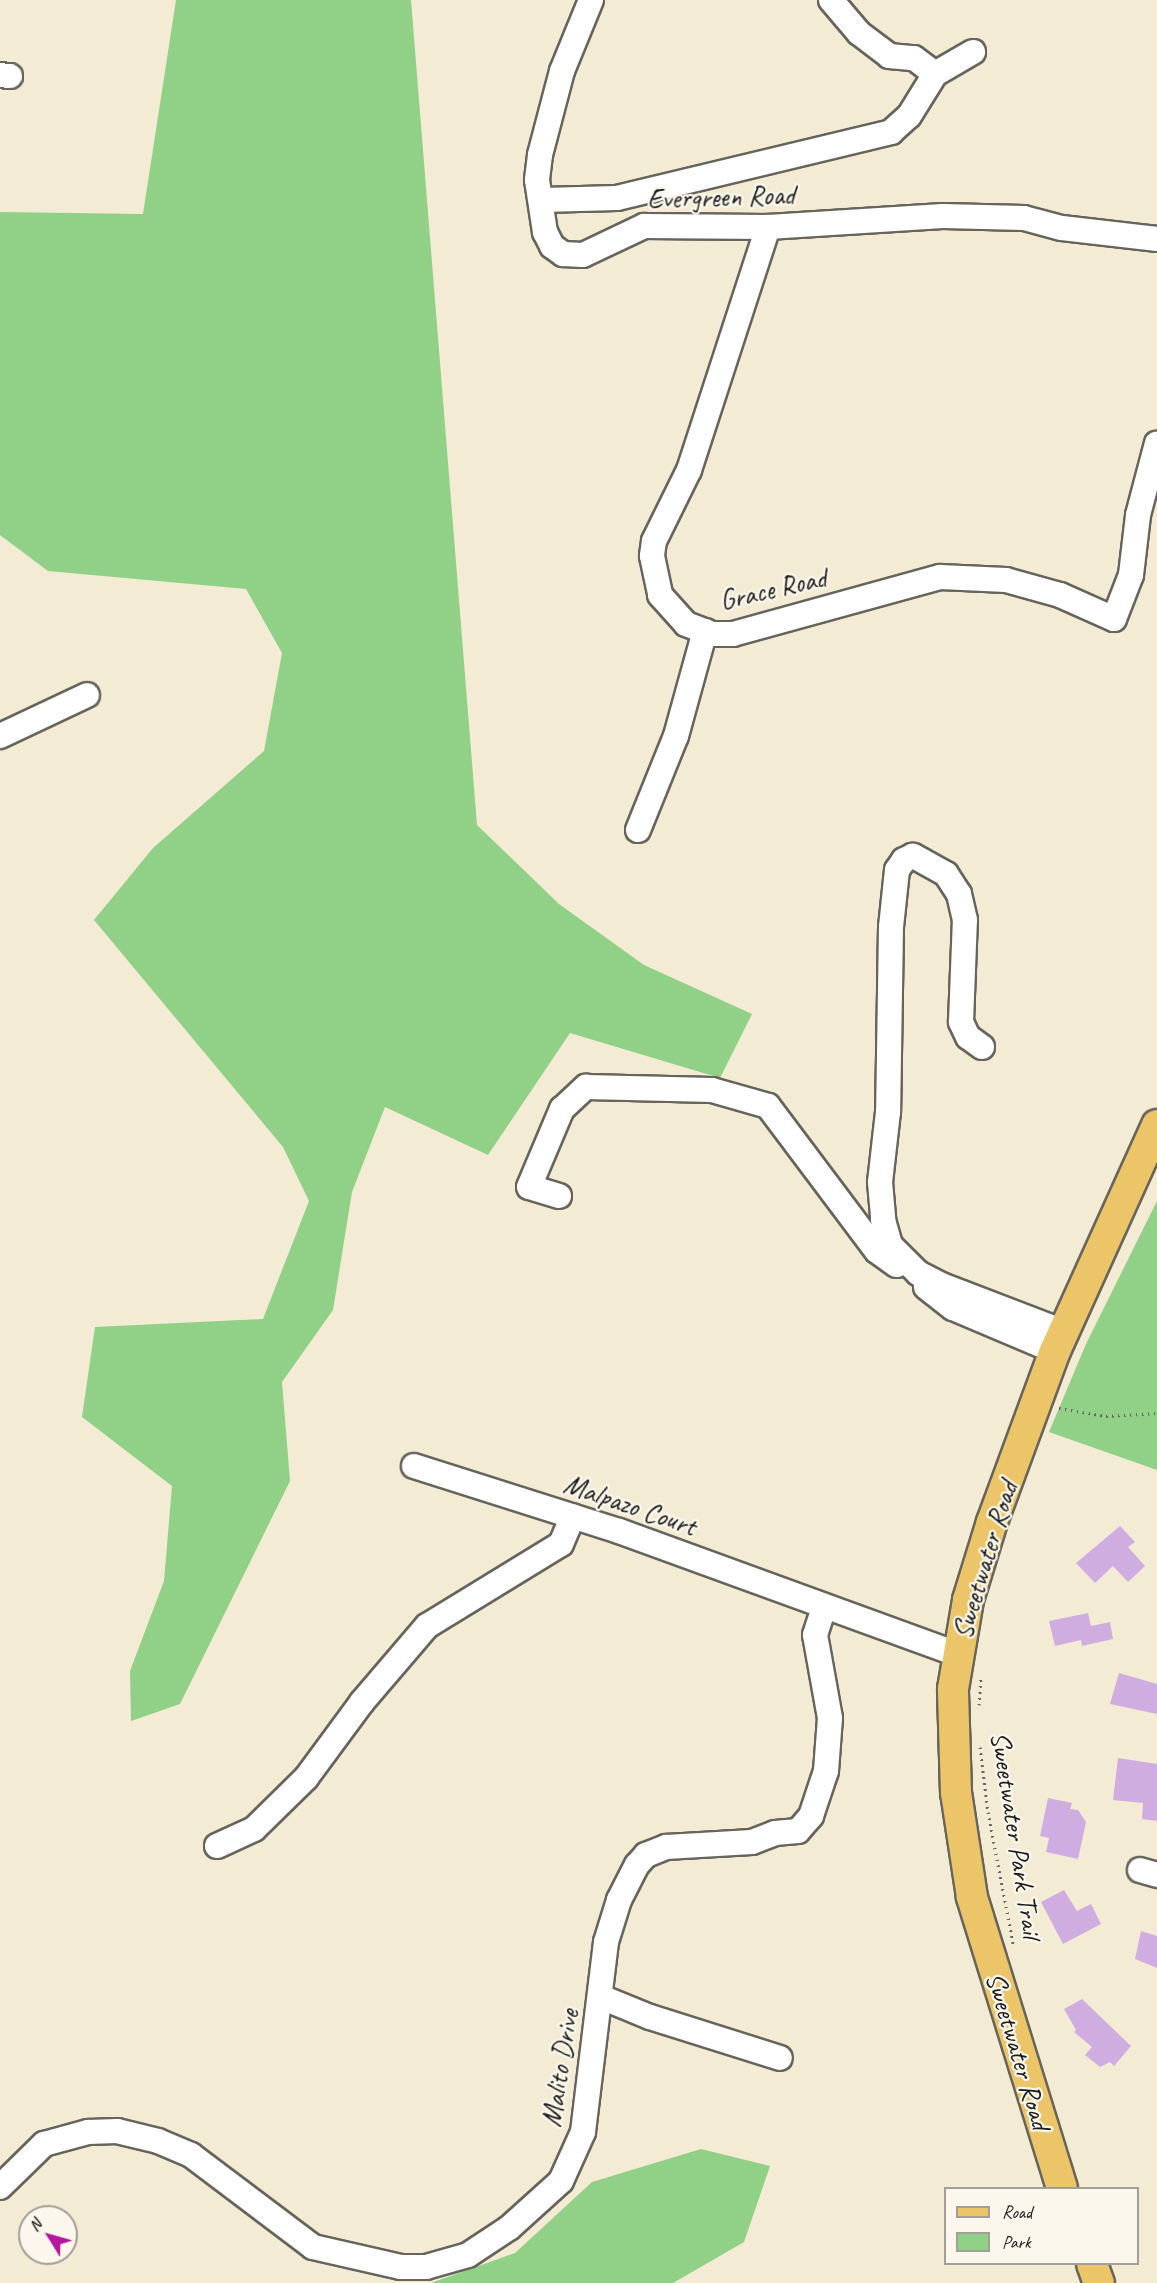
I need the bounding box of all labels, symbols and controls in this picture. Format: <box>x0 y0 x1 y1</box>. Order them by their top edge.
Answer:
street label: Evergreen Road <box>647 178 795 216</box>
street label: Grace Road <box>716 560 830 618</box>
street label: Malpazo Court <box>560 1467 700 1543</box>
street label: Sweetwater Road <box>945 1477 1025 1643</box>
street label: Sweetwater Park Trail <box>983 1729 1049 1941</box>
street label: Sweetwater Road <box>978 1968 1058 2134</box>
street label: Malito Drive <box>534 2007 586 2129</box>
legend <box>944 2187 1139 2265</box>
text: Road <box>1002 2201 1032 2223</box>
north arrow <box>18 2205 78 2265</box>
text: N <box>24 2215 46 2235</box>
text: Park <box>1002 2231 1031 2253</box>

